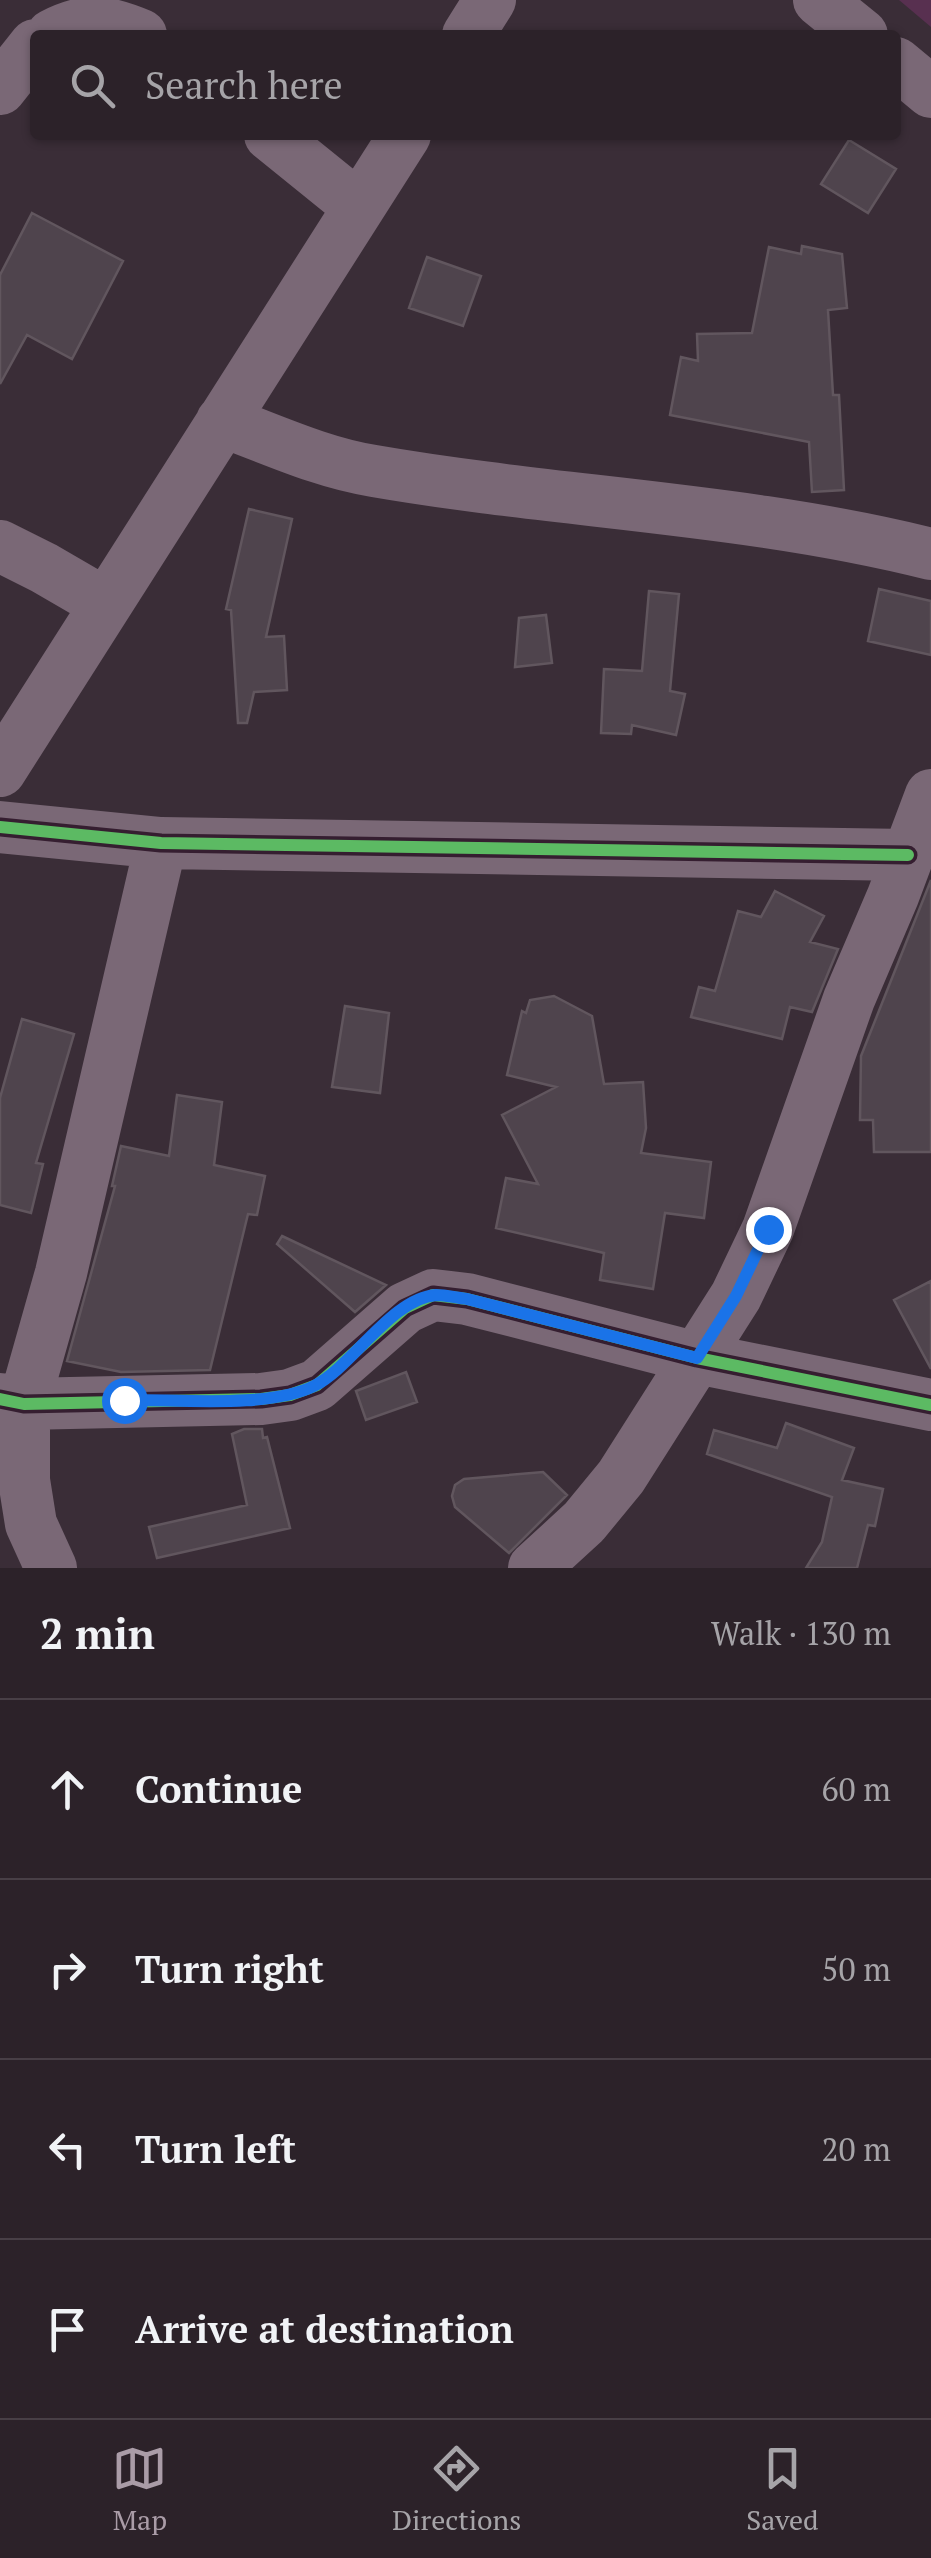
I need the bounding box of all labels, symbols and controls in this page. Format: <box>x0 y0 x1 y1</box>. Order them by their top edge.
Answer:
search box <box>30 30 901 140</box>
icon: search <box>65 58 120 113</box>
text: Search here <box>145 60 343 110</box>
route end <box>746 1207 792 1253</box>
route start <box>102 1378 148 1424</box>
text: 2 min <box>40 1605 155 1661</box>
text: Walk · 130 m <box>711 1612 891 1654</box>
icon: ahead <box>40 1762 95 1817</box>
text: Continue <box>135 1764 302 1814</box>
text: 60 m <box>821 1768 891 1810</box>
icon: right <box>40 1942 95 1997</box>
text: Turn right <box>135 1944 324 1994</box>
text: 50 m <box>821 1948 891 1990</box>
icon: left <box>40 2122 95 2177</box>
text: Turn left <box>135 2124 296 2174</box>
text: 20 m <box>821 2128 891 2170</box>
icon: arrive <box>40 2302 95 2357</box>
text: Arrive at destination <box>135 2304 514 2354</box>
tab: Map <box>112 2441 167 2538</box>
tab: Directions <box>392 2441 521 2538</box>
tab: Saved <box>746 2441 819 2538</box>

